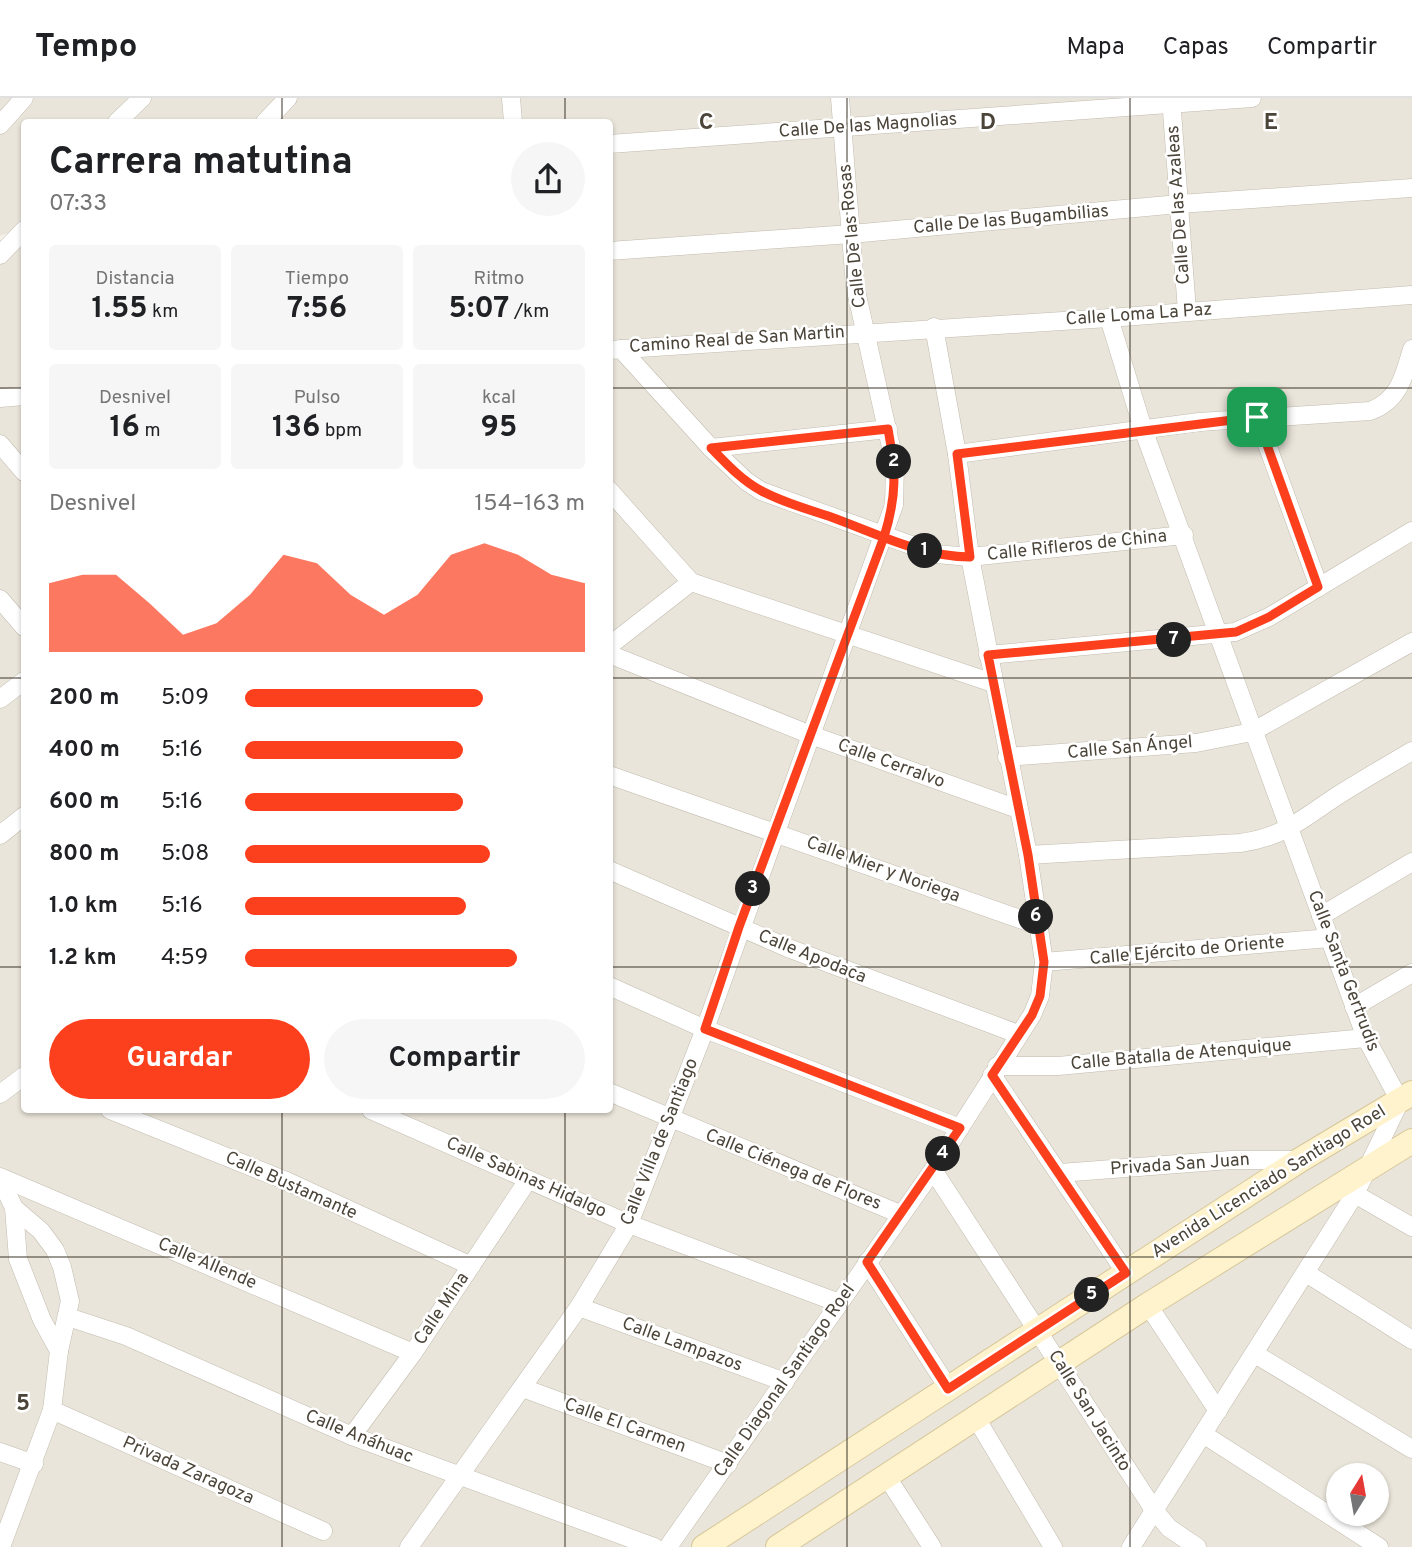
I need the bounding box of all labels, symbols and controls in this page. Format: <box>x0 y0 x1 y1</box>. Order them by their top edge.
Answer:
text: Tempo <box>35 27 138 69</box>
text: Mapa <box>1067 33 1125 63</box>
text: Capas <box>1163 33 1229 63</box>
text: Compartir <box>1267 33 1377 63</box>
street label: Calle De las Magnolias <box>778 108 958 144</box>
text: C <box>699 109 713 138</box>
text: D <box>980 109 996 138</box>
text: E <box>1264 109 1278 138</box>
street label: Calle De las Azaleas <box>1162 125 1196 285</box>
text: Carrera matutina <box>49 139 353 188</box>
button: share <box>511 142 585 216</box>
street label: Calle De las Rosas <box>834 163 872 309</box>
text: 07:33 <box>49 190 107 219</box>
street label: Calle De las Bugambilias <box>912 200 1110 240</box>
text: Distancia <box>95 267 175 291</box>
text: Tiempo <box>285 267 349 291</box>
text: Ritmo <box>474 267 524 291</box>
text: 1.55 <box>92 291 148 328</box>
text: 7:56 <box>287 291 347 328</box>
text: 5:07 <box>449 291 509 328</box>
street label: Calle Loma La Paz <box>1065 298 1213 332</box>
text: km <box>148 300 178 324</box>
text: /km <box>509 300 549 324</box>
street label: Camino Real de San Martin <box>628 321 846 359</box>
text: Desnivel <box>99 386 171 410</box>
text: Pulso <box>294 386 340 410</box>
text: kcal <box>482 386 516 410</box>
pin <box>1227 387 1287 447</box>
icon: arrive <box>1238 398 1276 436</box>
text: 16 <box>110 410 140 447</box>
text: 136 <box>272 410 320 447</box>
text: 95 <box>481 410 517 447</box>
text: m <box>140 419 161 443</box>
text: bpm <box>320 419 362 443</box>
pin: 2 <box>876 444 912 480</box>
text: 2 <box>888 449 899 473</box>
text: Desnivel <box>49 490 136 519</box>
text: 154–163 m <box>475 490 585 519</box>
street label: Calle Rifleros de China <box>986 525 1168 567</box>
pin: 1 <box>908 533 942 568</box>
text: 1 <box>921 538 928 562</box>
pin: 7 <box>1156 622 1192 658</box>
text: 7 <box>1168 627 1179 651</box>
text: 200 m <box>49 684 119 713</box>
text: 5:09 <box>161 684 209 713</box>
street label: Calle San Ángel <box>1066 729 1194 765</box>
street label: Calle Cerralvo <box>834 734 948 794</box>
text: 400 m <box>49 736 120 765</box>
text: 5:16 <box>161 736 203 765</box>
text: 600 m <box>49 788 119 817</box>
text: 5:16 <box>161 788 203 817</box>
street label: Calle Mier y Noriega <box>803 831 963 909</box>
text: 800 m <box>49 840 119 869</box>
text: 5:08 <box>161 840 209 869</box>
pin: 3 <box>736 872 770 906</box>
text: 3 <box>747 876 758 900</box>
street label: Calle Santa Gertrudis <box>1302 887 1384 1055</box>
text: 1.0 km <box>49 892 118 921</box>
text: 5:16 <box>161 892 203 921</box>
pin: 6 <box>1018 900 1054 934</box>
text: 6 <box>1030 904 1041 928</box>
street label: Calle Apodaca <box>754 925 870 989</box>
street label: Calle Ejército de Oriente <box>1089 931 1285 971</box>
text: 1.2 km <box>49 944 117 973</box>
text: 4:59 <box>161 944 208 973</box>
button: Guardar <box>49 1019 310 1099</box>
button: Compartir <box>324 1019 585 1099</box>
street label: Calle Batalla de Atenquique <box>1070 1034 1292 1076</box>
street label: Calle Villa de Santiago <box>616 1055 704 1229</box>
street label: Avenida Licenciado Santiago Roel <box>1147 1100 1391 1264</box>
street label: Calle Ciénega de Flores <box>702 1124 884 1216</box>
street label: Calle Sabinas Hidalgo <box>442 1132 610 1224</box>
pin: 4 <box>926 1136 960 1172</box>
text: 4 <box>936 1141 949 1165</box>
street label: Calle Bustamante <box>221 1147 361 1225</box>
street label: Privada San Juan <box>1109 1149 1251 1181</box>
street label: Calle Allende <box>154 1233 260 1295</box>
street label: Calle Mina <box>409 1268 475 1350</box>
pin: 5 <box>1074 1278 1110 1312</box>
street label: Calle Diagonal Santiago Roel <box>709 1280 861 1482</box>
text: 5 <box>1086 1282 1097 1306</box>
street label: Calle Lampazos <box>618 1313 746 1377</box>
street label: Calle San Jacinto <box>1042 1346 1136 1476</box>
text: 5 <box>16 1390 30 1419</box>
street label: Calle El Carmen <box>561 1393 689 1459</box>
street label: Calle Anáhuac <box>302 1405 416 1469</box>
street label: Privada Zaragoza <box>119 1432 257 1510</box>
north arrow <box>1326 1463 1390 1526</box>
map controls <box>1326 1463 1389 1526</box>

